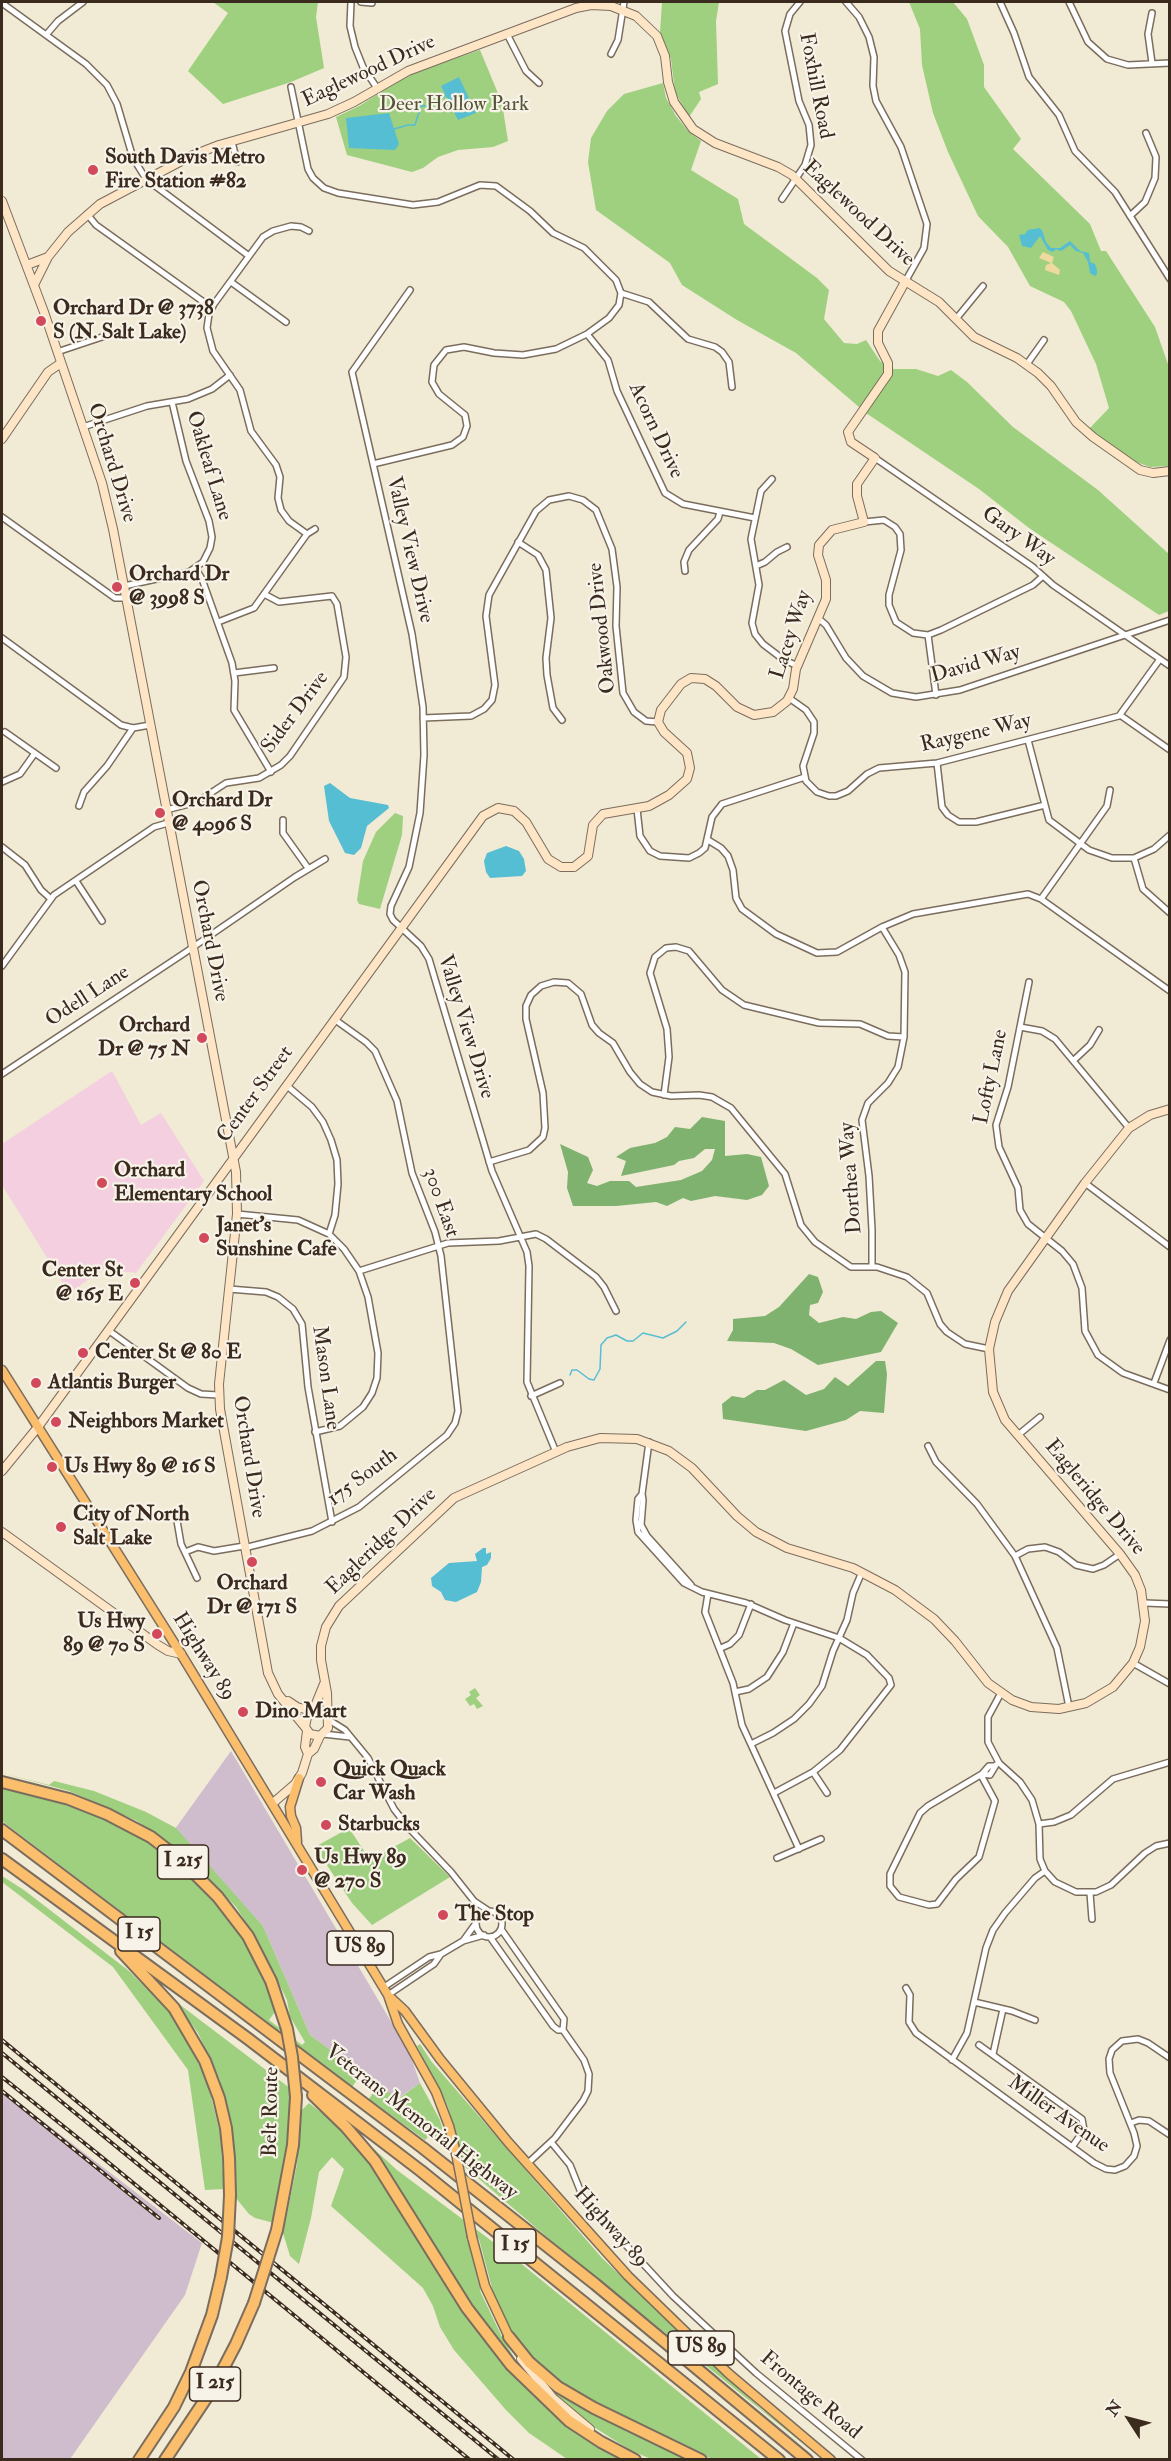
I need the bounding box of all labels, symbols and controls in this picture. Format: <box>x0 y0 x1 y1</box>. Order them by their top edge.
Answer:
street label: Eaglewood Drive <box>298 30 440 114</box>
street label: Foxhill Road <box>792 31 838 141</box>
park label: Deer Hollow Park <box>379 92 529 118</box>
place label: South Davis Metro Fire Station #82 <box>105 145 265 195</box>
street label: Eaglewood Drive <box>797 156 919 272</box>
marker: South Davis Metro Fire Station #82 <box>86 163 100 177</box>
place label: Orchard Dr @ 3738 S (N. Salt Lake) <box>53 296 214 346</box>
marker: Orchard Dr @ 3738 S (N. Salt Lake) <box>34 314 48 328</box>
street label: Acorn Drive <box>622 379 688 483</box>
street label: Orchard Drive <box>81 400 141 526</box>
street label: Oakleaf Lane <box>179 408 237 524</box>
street label: Valley View Drive <box>380 474 438 626</box>
street label: Gary Way <box>976 502 1060 572</box>
street label: Oakwood Drive <box>584 561 622 695</box>
place label: Orchard Dr @ 3998 S <box>129 562 229 612</box>
marker: Orchard Dr @ 3998 S <box>110 580 124 594</box>
street label: Lacey Way <box>766 587 818 683</box>
street label: David Way <box>928 640 1024 690</box>
street label: Sider Drive <box>257 667 335 759</box>
street label: Raygene Way <box>918 709 1034 759</box>
place label: Orchard Dr @ 4096 S <box>172 788 272 838</box>
marker: Orchard Dr @ 4096 S <box>153 806 167 820</box>
street label: Orchard Drive <box>185 878 233 1004</box>
street label: Valley View Drive <box>431 952 499 1102</box>
street label: Odell Lane <box>41 961 135 1033</box>
place label: Orchard Dr @ 75 N <box>98 1013 190 1063</box>
street label: Lofty Lane <box>970 1027 1014 1127</box>
marker: Orchard Dr @ 75 N <box>195 1031 209 1045</box>
street label: Center Street <box>213 1042 299 1148</box>
street label: Dorthea Way <box>836 1121 868 1235</box>
place label: Orchard Elementary School <box>114 1158 272 1208</box>
street label: 300 East <box>416 1165 464 1241</box>
marker: Orchard Elementary School <box>95 1176 109 1190</box>
place label: Janet's Sunshine Cafe <box>216 1213 336 1263</box>
marker: Janet's Sunshine Cafe <box>197 1231 211 1245</box>
place label: Center St @ 165 E <box>42 1258 123 1308</box>
marker: Center St @ 165 E <box>128 1276 142 1290</box>
street label: Mason Lane <box>305 1324 345 1432</box>
place label: Center St @ 80 E <box>95 1340 241 1366</box>
marker: Center St @ 80 E <box>76 1346 90 1360</box>
place label: Atlantis Burger <box>48 1370 176 1396</box>
marker: Atlantis Burger <box>29 1376 43 1390</box>
street label: Orchard Drive <box>226 1394 270 1520</box>
place label: Neighbors Market <box>68 1409 224 1435</box>
marker: Neighbors Market <box>49 1415 63 1429</box>
street label: Eagleridge Drive <box>1038 1435 1150 1561</box>
street label: 175 South <box>323 1444 403 1512</box>
place label: Us Hwy 89 @ 16 S <box>64 1454 216 1480</box>
marker: Us Hwy 89 @ 16 S <box>45 1460 59 1474</box>
street label: Eagleridge Drive <box>322 1483 442 1601</box>
place label: City of North Salt Lake <box>73 1502 190 1552</box>
marker: City of North Salt Lake <box>54 1520 68 1534</box>
marker: Orchard Dr @ 171 S <box>245 1555 259 1569</box>
place label: Orchard Dr @ 171 S <box>207 1571 297 1621</box>
street label: Highway 89 <box>166 1608 240 1706</box>
place label: Us Hwy 89 @ 70 S <box>63 1609 145 1659</box>
marker: Us Hwy 89 @ 70 S <box>150 1627 164 1641</box>
place label: Dino Mart <box>255 1699 346 1725</box>
marker: Dino Mart <box>236 1705 250 1719</box>
place label: Quick Quack Car Wash <box>333 1757 446 1807</box>
marker: Quick Quack Car Wash <box>314 1775 328 1789</box>
place label: Starbucks <box>338 1812 420 1838</box>
marker: Starbucks <box>319 1818 333 1832</box>
road number: I 215 <box>158 1845 208 1879</box>
place label: Us Hwy 89 @ 270 S <box>314 1845 407 1895</box>
marker: Us Hwy 89 @ 270 S <box>295 1863 309 1877</box>
place label: The Stop <box>455 1902 534 1928</box>
marker: The Stop <box>436 1908 450 1922</box>
road number: I 15 <box>118 1917 160 1951</box>
road number: US 89 <box>327 1931 393 1965</box>
street label: Veterans Memorial Highway <box>320 2040 522 2206</box>
street label: Belt Route <box>259 2067 285 2157</box>
street label: Miller Avenue <box>1002 2071 1114 2159</box>
street label: Highway 89 <box>567 2183 653 2273</box>
road number: I 15 <box>494 2229 536 2263</box>
road number: US 89 <box>668 2331 734 2365</box>
street label: Frontage Road <box>754 2346 866 2446</box>
road number: I 215 <box>190 2367 240 2401</box>
north arrow <box>1099 2389 1159 2449</box>
text: N <box>1102 2397 1127 2420</box>

